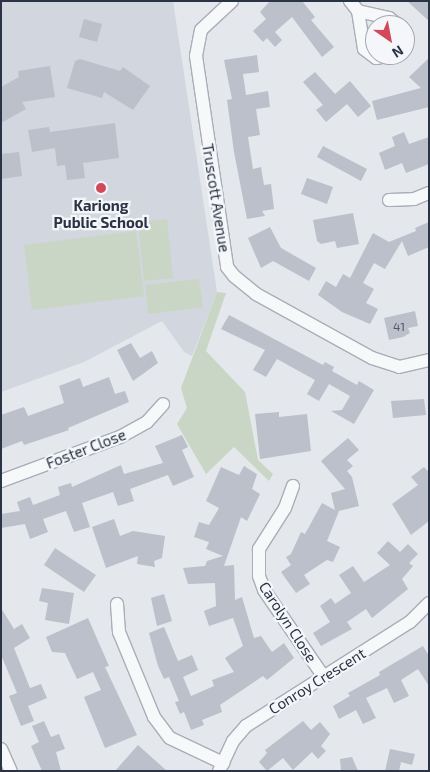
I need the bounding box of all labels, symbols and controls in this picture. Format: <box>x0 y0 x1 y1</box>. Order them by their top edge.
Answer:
north arrow <box>365 15 415 65</box>
text: N <box>389 42 407 62</box>
street label: Truscott Avenue <box>198 142 234 254</box>
marker: Kariong Public School <box>95 182 107 194</box>
place label: Kariong Public School <box>53 196 149 231</box>
house number: 41 <box>393 320 405 334</box>
street label: Foster Close <box>43 425 129 473</box>
street label: Carolyn Close <box>255 578 321 666</box>
street label: Conroy Crescent <box>265 644 369 718</box>

